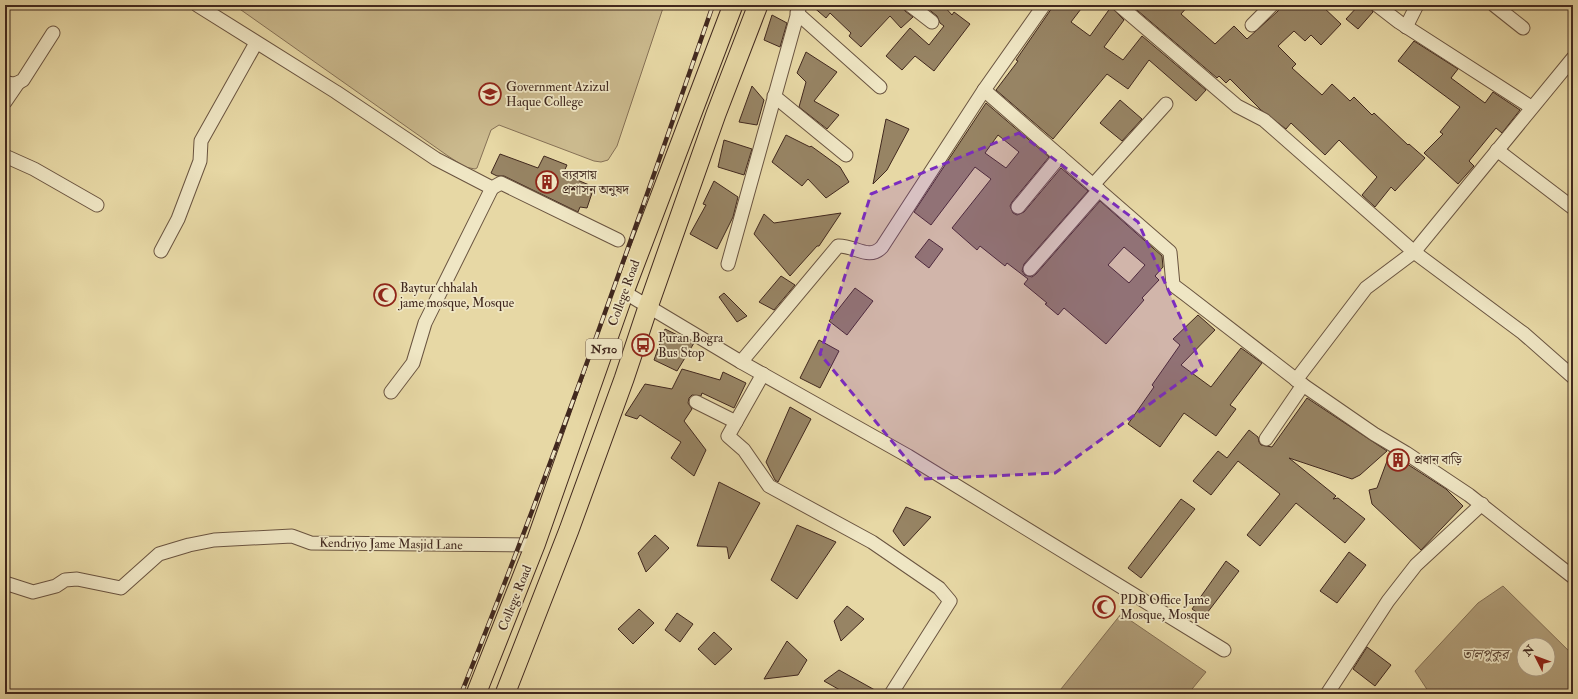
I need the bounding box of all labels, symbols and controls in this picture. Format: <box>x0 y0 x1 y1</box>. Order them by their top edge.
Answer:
place label: Government Azizul Haque College <box>506 79 610 110</box>
school or university icon: Government Azizul Haque College <box>477 81 503 107</box>
place label: ব্যবসায় প্রশাসন অনুষদ <box>561 167 630 198</box>
building icon: ব্যবসায় প্রশাসন অনুষদ <box>534 169 560 195</box>
street label: College Road <box>605 257 644 328</box>
place label: Baytur chhalah jame mosque, Mosque <box>397 280 515 311</box>
mosque icon: Baytur chhalah jame mosque, Mosque <box>372 282 398 308</box>
place label: Puran Bogra Bus Stop <box>658 330 724 362</box>
bus stop icon: Puran Bogra Bus Stop <box>630 332 656 358</box>
road number: N510 <box>586 339 622 359</box>
building icon: প্রধান বাড়ি <box>1385 447 1411 473</box>
place label: প্রধান বাড়ি <box>1414 452 1463 468</box>
street label: Kendriyo Jame Masjid Lane <box>319 535 463 554</box>
street label: College Road <box>495 562 536 633</box>
place label: PDB Office Jame Mosque, Mosque <box>1120 592 1210 623</box>
mosque icon: PDB Office Jame Mosque, Mosque <box>1091 594 1117 620</box>
north arrow <box>1516 637 1556 677</box>
text: N <box>1520 642 1538 659</box>
water label: তালপুকুর <box>1462 646 1511 663</box>

